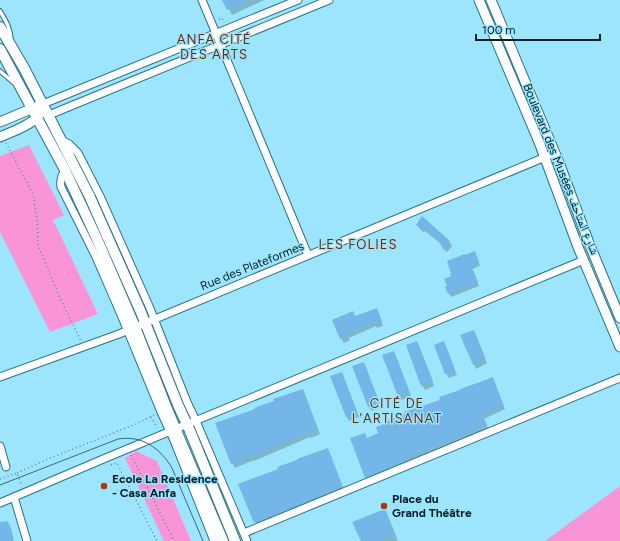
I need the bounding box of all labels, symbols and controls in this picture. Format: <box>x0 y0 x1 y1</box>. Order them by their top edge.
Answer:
scale bar <box>476 16 600 42</box>
text: 100 m <box>482 23 516 37</box>
district label: ANFA CITÉ DES ARTS <box>177 32 251 62</box>
street label: Boulevard des Musées شارع المتاحف <box>519 81 602 257</box>
district label: LES FOLIES <box>319 237 397 252</box>
street label: Rue des Plateformes <box>198 239 306 293</box>
district label: CITÉ DE L'ARTISANAT <box>352 396 442 426</box>
place label: Ecole La Residence - Casa Anfa <box>112 472 218 500</box>
marker: Ecole La Residence - Casa Anfa <box>99 481 109 491</box>
place label: Place du Grand Théâtre <box>392 492 472 520</box>
marker: Place du Grand Théâtre <box>379 501 389 511</box>

